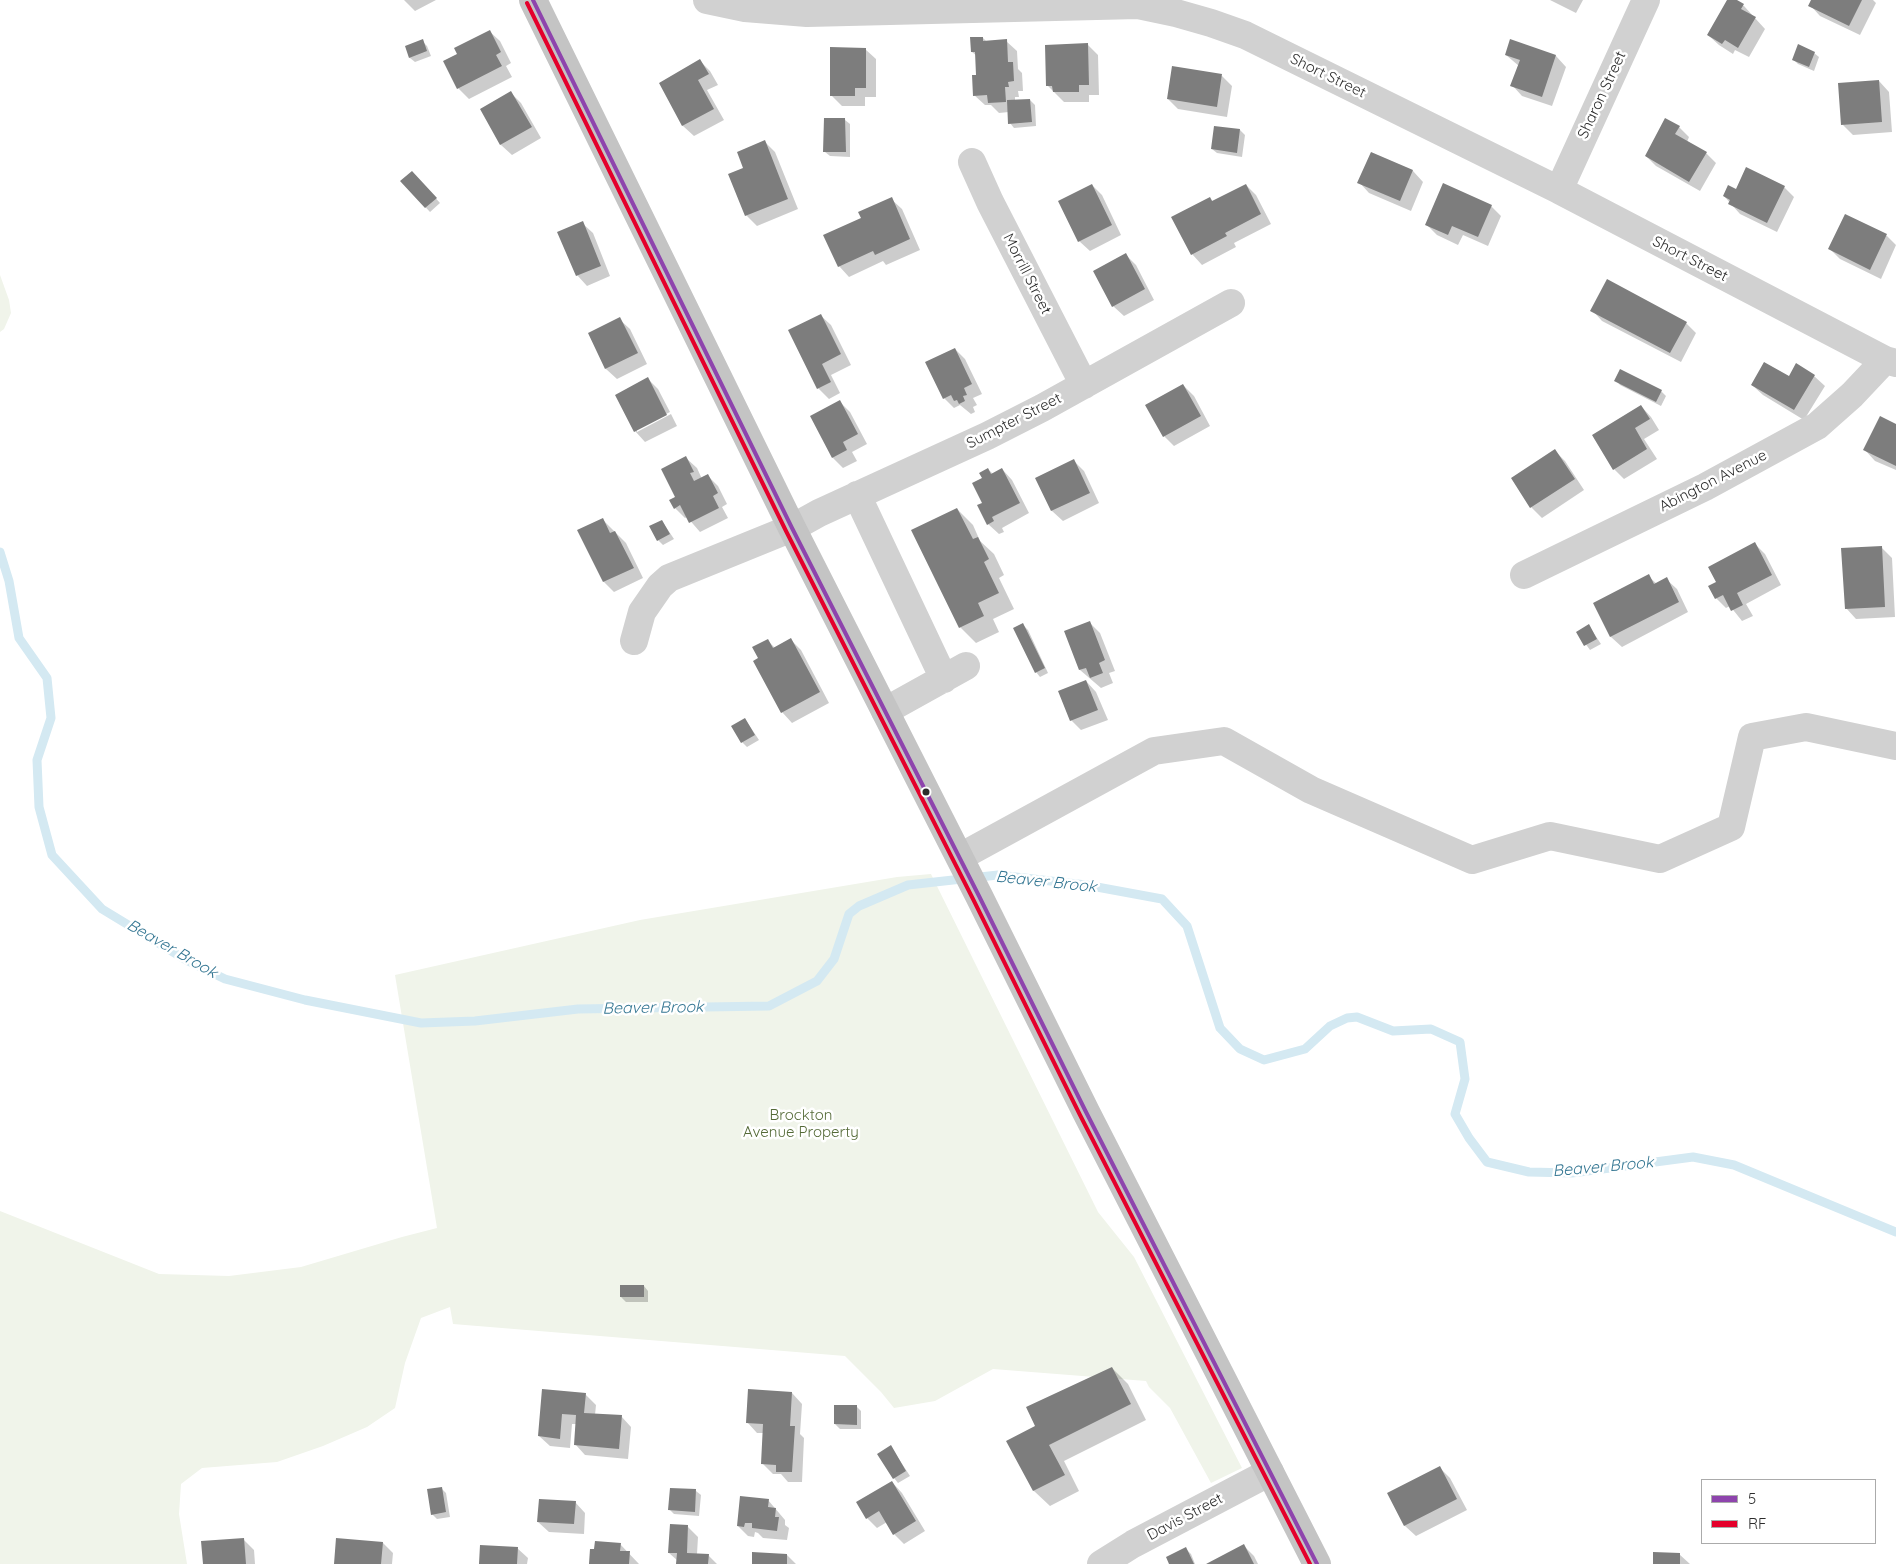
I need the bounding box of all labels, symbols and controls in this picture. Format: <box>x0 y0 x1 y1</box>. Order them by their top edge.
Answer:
street label: Sharon Street <box>1574 48 1630 142</box>
street label: Short Street <box>1287 50 1369 102</box>
street label: Morrill Street <box>999 231 1055 317</box>
street label: Short Street <box>1649 232 1731 286</box>
street label: Sumpter Street <box>964 389 1064 453</box>
street label: Abington Avenue <box>1656 446 1770 516</box>
unlabelled marker <box>921 787 931 797</box>
water label: Beaver Brook <box>995 867 1097 897</box>
water label: Beaver Brook <box>123 915 221 983</box>
water label: Beaver Brook <box>602 998 704 1018</box>
park label: Brockton Avenue Property <box>743 1106 859 1141</box>
water label: Beaver Brook <box>1552 1153 1654 1181</box>
legend <box>1701 1479 1876 1544</box>
text: 5 <box>1748 1489 1756 1508</box>
street label: Davis Street <box>1144 1490 1226 1544</box>
text: RF <box>1748 1514 1767 1533</box>

